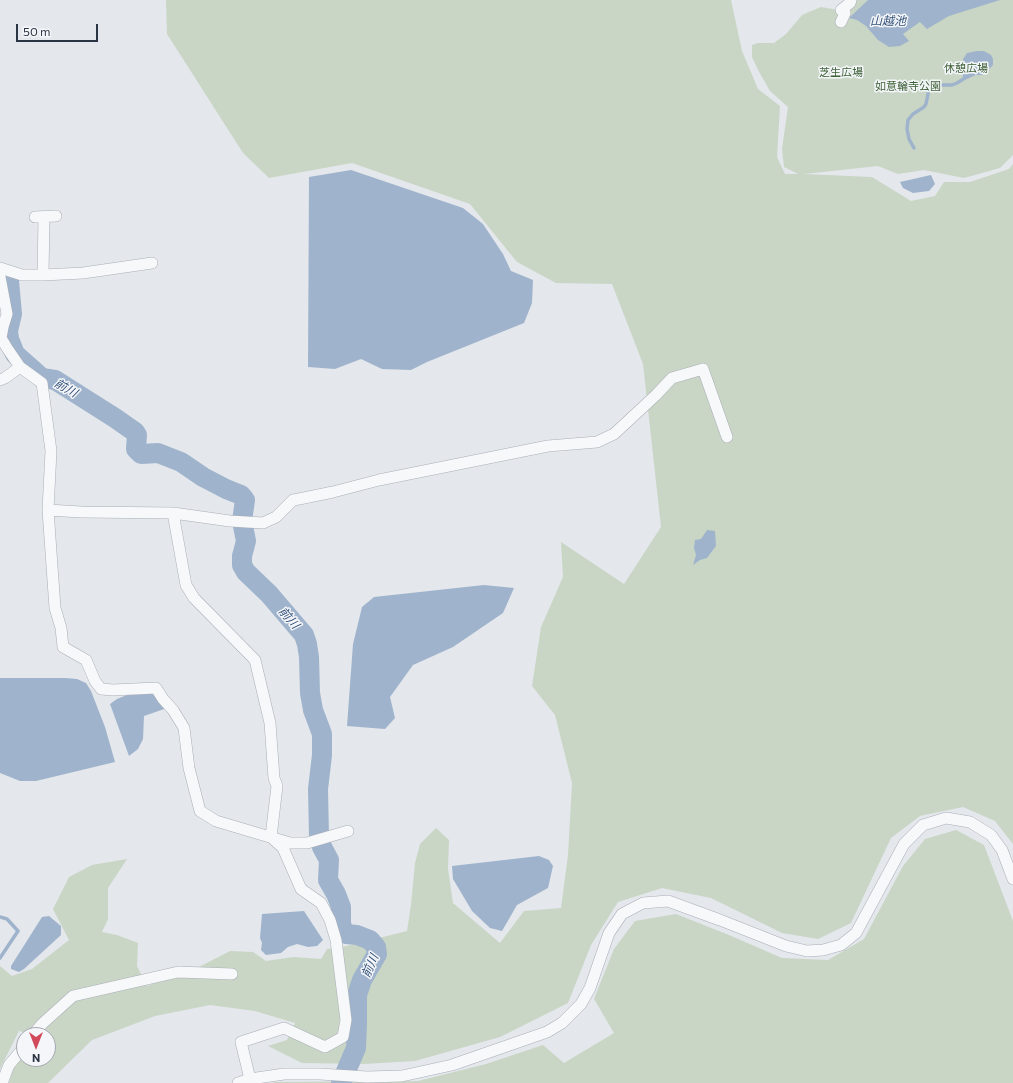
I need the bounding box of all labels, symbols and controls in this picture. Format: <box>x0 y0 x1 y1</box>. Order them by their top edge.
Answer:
water label: 山越池 <box>870 14 906 28</box>
scale bar <box>18 16 100 42</box>
text: 50 m <box>23 24 51 38</box>
park label: 休憩広場 <box>944 61 988 75</box>
park label: 芝生広場 <box>819 65 863 79</box>
park label: 如意輪寺公園 <box>875 79 941 93</box>
water label: 前川 <box>52 376 80 400</box>
water label: 前川 <box>276 604 302 632</box>
water label: 前川 <box>359 952 381 980</box>
north arrow <box>16 1027 56 1067</box>
text: N <box>32 1052 40 1065</box>

